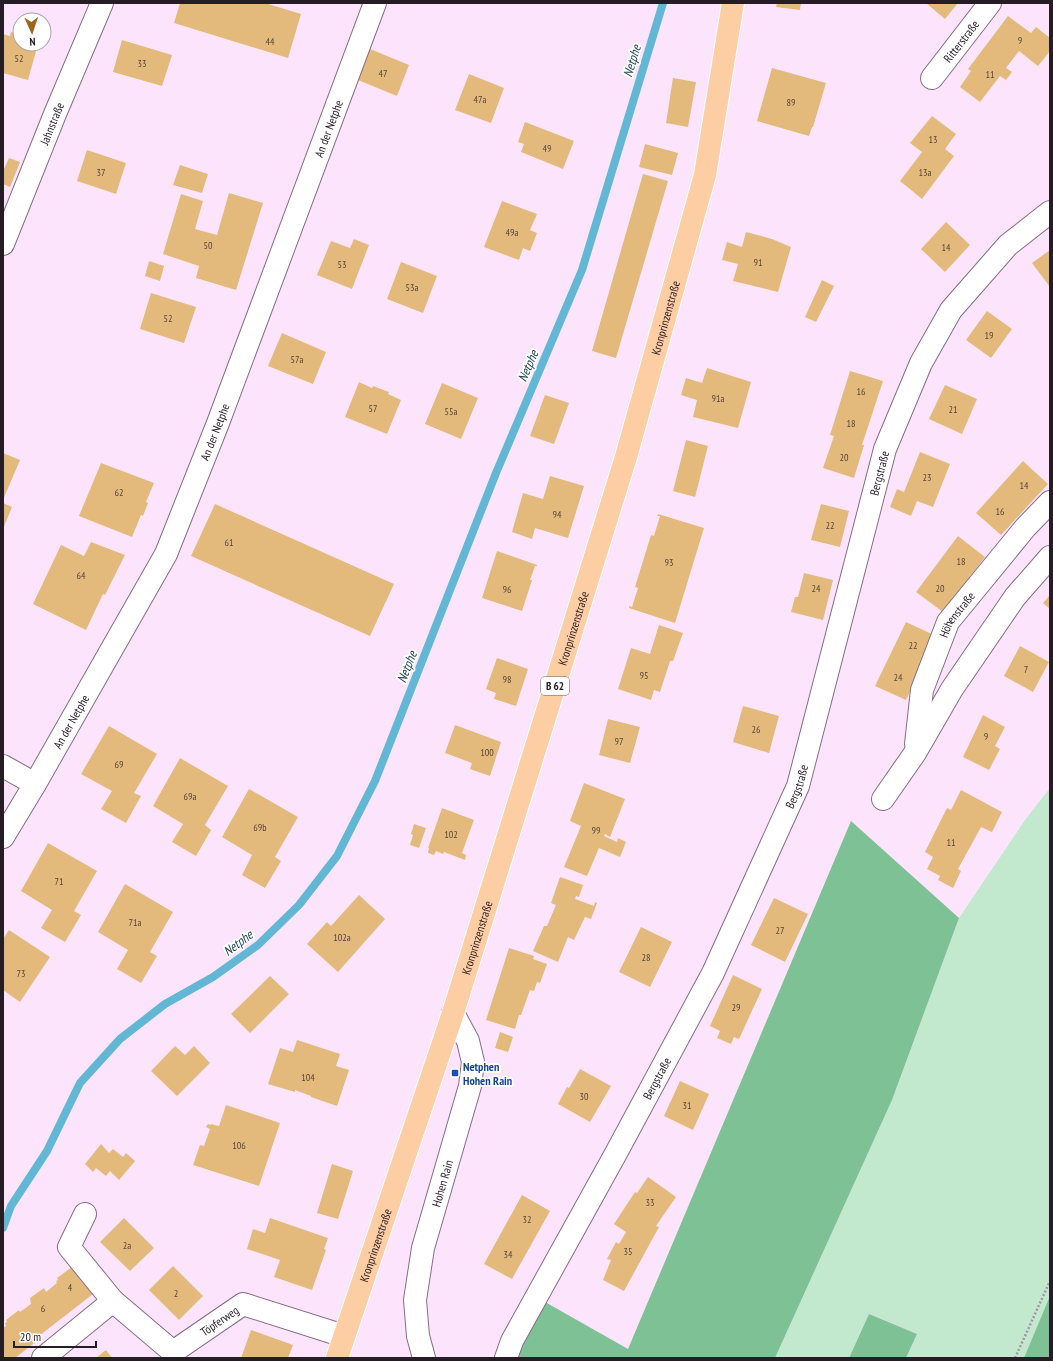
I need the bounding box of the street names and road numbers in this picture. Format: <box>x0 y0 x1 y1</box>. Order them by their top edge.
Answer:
street label: Ritterstraße <box>940 17 982 65</box>
street label: An der Netphe <box>311 98 346 159</box>
street label: Jahnstraße <box>36 100 67 148</box>
street label: Kronprinzenstraße <box>647 279 683 357</box>
street label: An der Netphe <box>196 401 232 462</box>
street label: Bergstraße <box>866 449 892 497</box>
street label: Höhenstraße <box>935 588 978 639</box>
street label: Kronprinzenstraße <box>554 589 591 667</box>
road number: B 62 <box>541 677 569 695</box>
street label: An der Netphe <box>49 692 92 751</box>
street label: Bergstraße <box>781 763 811 810</box>
street label: Kronprinzenstraße <box>458 899 495 976</box>
street label: Bergstraße <box>639 1055 674 1102</box>
street label: Hohen Rain <box>428 1158 456 1208</box>
street label: Kronprinzenstraße <box>356 1206 394 1284</box>
street label: Töpferweg <box>197 1302 241 1339</box>

